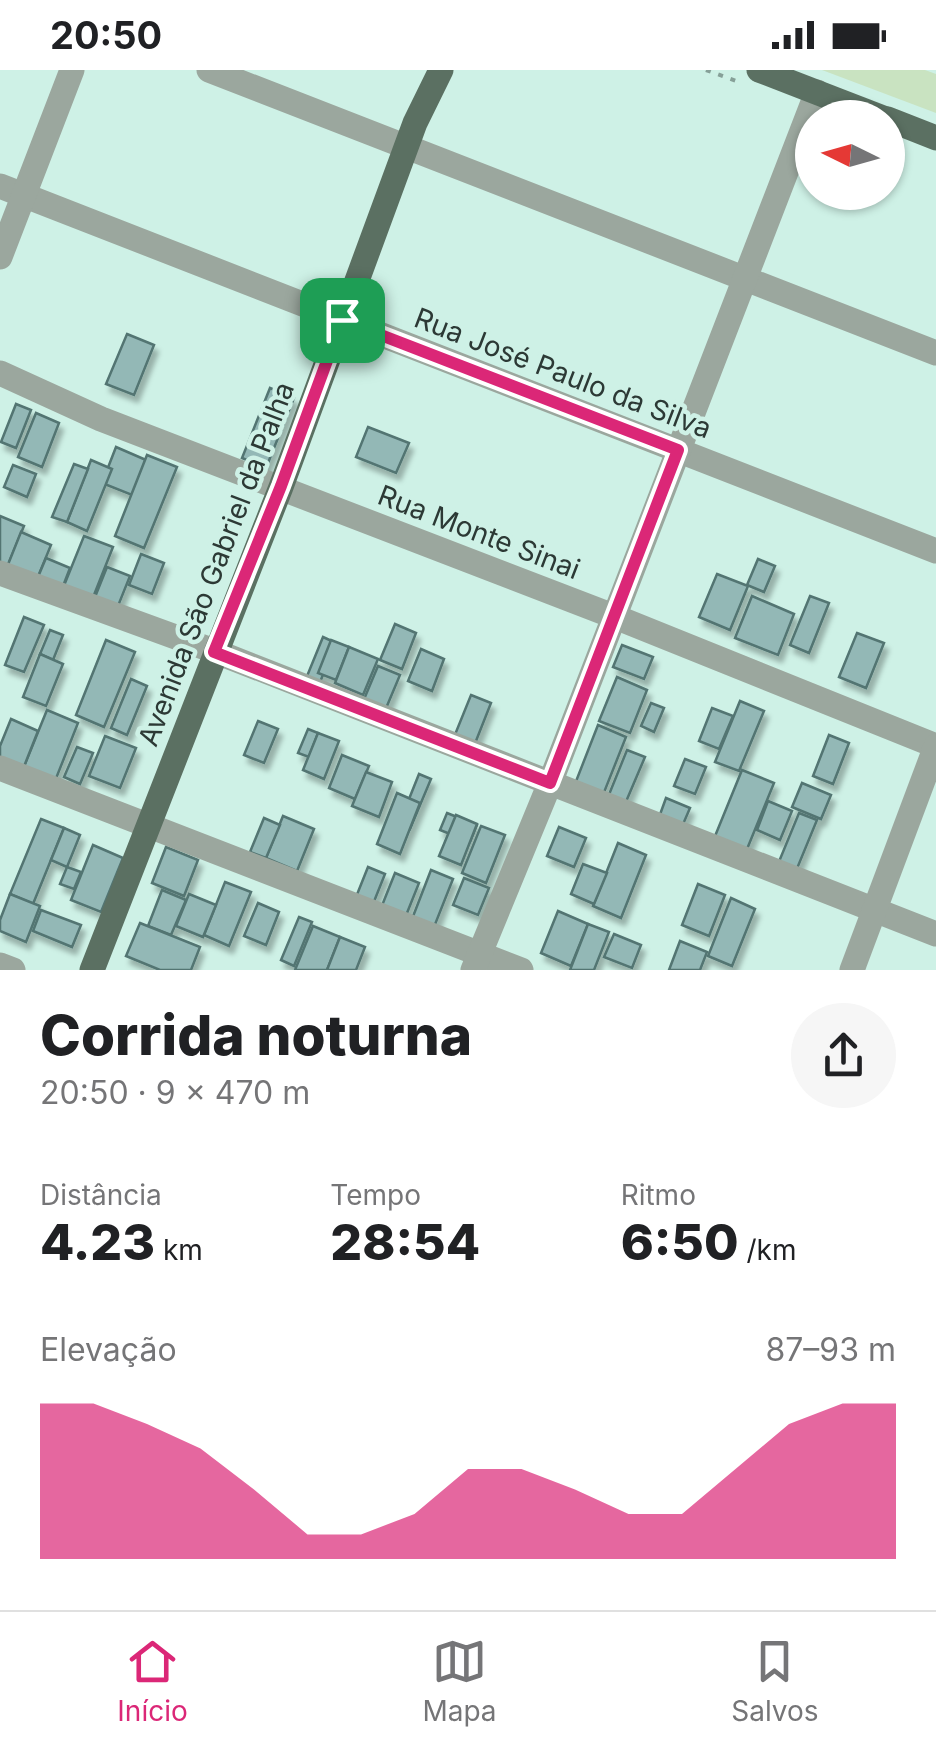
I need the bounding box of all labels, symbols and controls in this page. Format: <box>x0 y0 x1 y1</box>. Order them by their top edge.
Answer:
text: 20:50 <box>50 12 162 58</box>
north arrow <box>795 100 905 210</box>
map controls <box>795 100 905 210</box>
pin <box>300 278 385 363</box>
icon: arrive <box>315 293 370 348</box>
street label: Rua José Paulo da Silva <box>410 301 716 445</box>
street label: Avenida São Gabriel da Palha <box>131 377 301 751</box>
street label: Rua Monte Sinai <box>373 478 585 586</box>
text: Corrida noturna <box>40 1002 472 1068</box>
button: share <box>791 1003 896 1108</box>
text: 20:50 · 9 × 470 m <box>40 1073 310 1112</box>
text: Distância <box>40 1178 162 1212</box>
text: Tempo <box>330 1178 421 1212</box>
text: Ritmo <box>621 1178 696 1212</box>
text: 4.23 <box>40 1212 155 1272</box>
text: 28:54 <box>330 1212 480 1272</box>
text: 6:50 <box>621 1212 739 1272</box>
text: km <box>155 1233 203 1267</box>
text: /km <box>739 1233 796 1267</box>
text: Elevação <box>40 1330 177 1369</box>
text: 87–93 m <box>765 1330 896 1369</box>
tab: Início <box>117 1634 188 1728</box>
tab: Mapa <box>422 1634 497 1728</box>
tab: Salvos <box>731 1634 819 1728</box>

